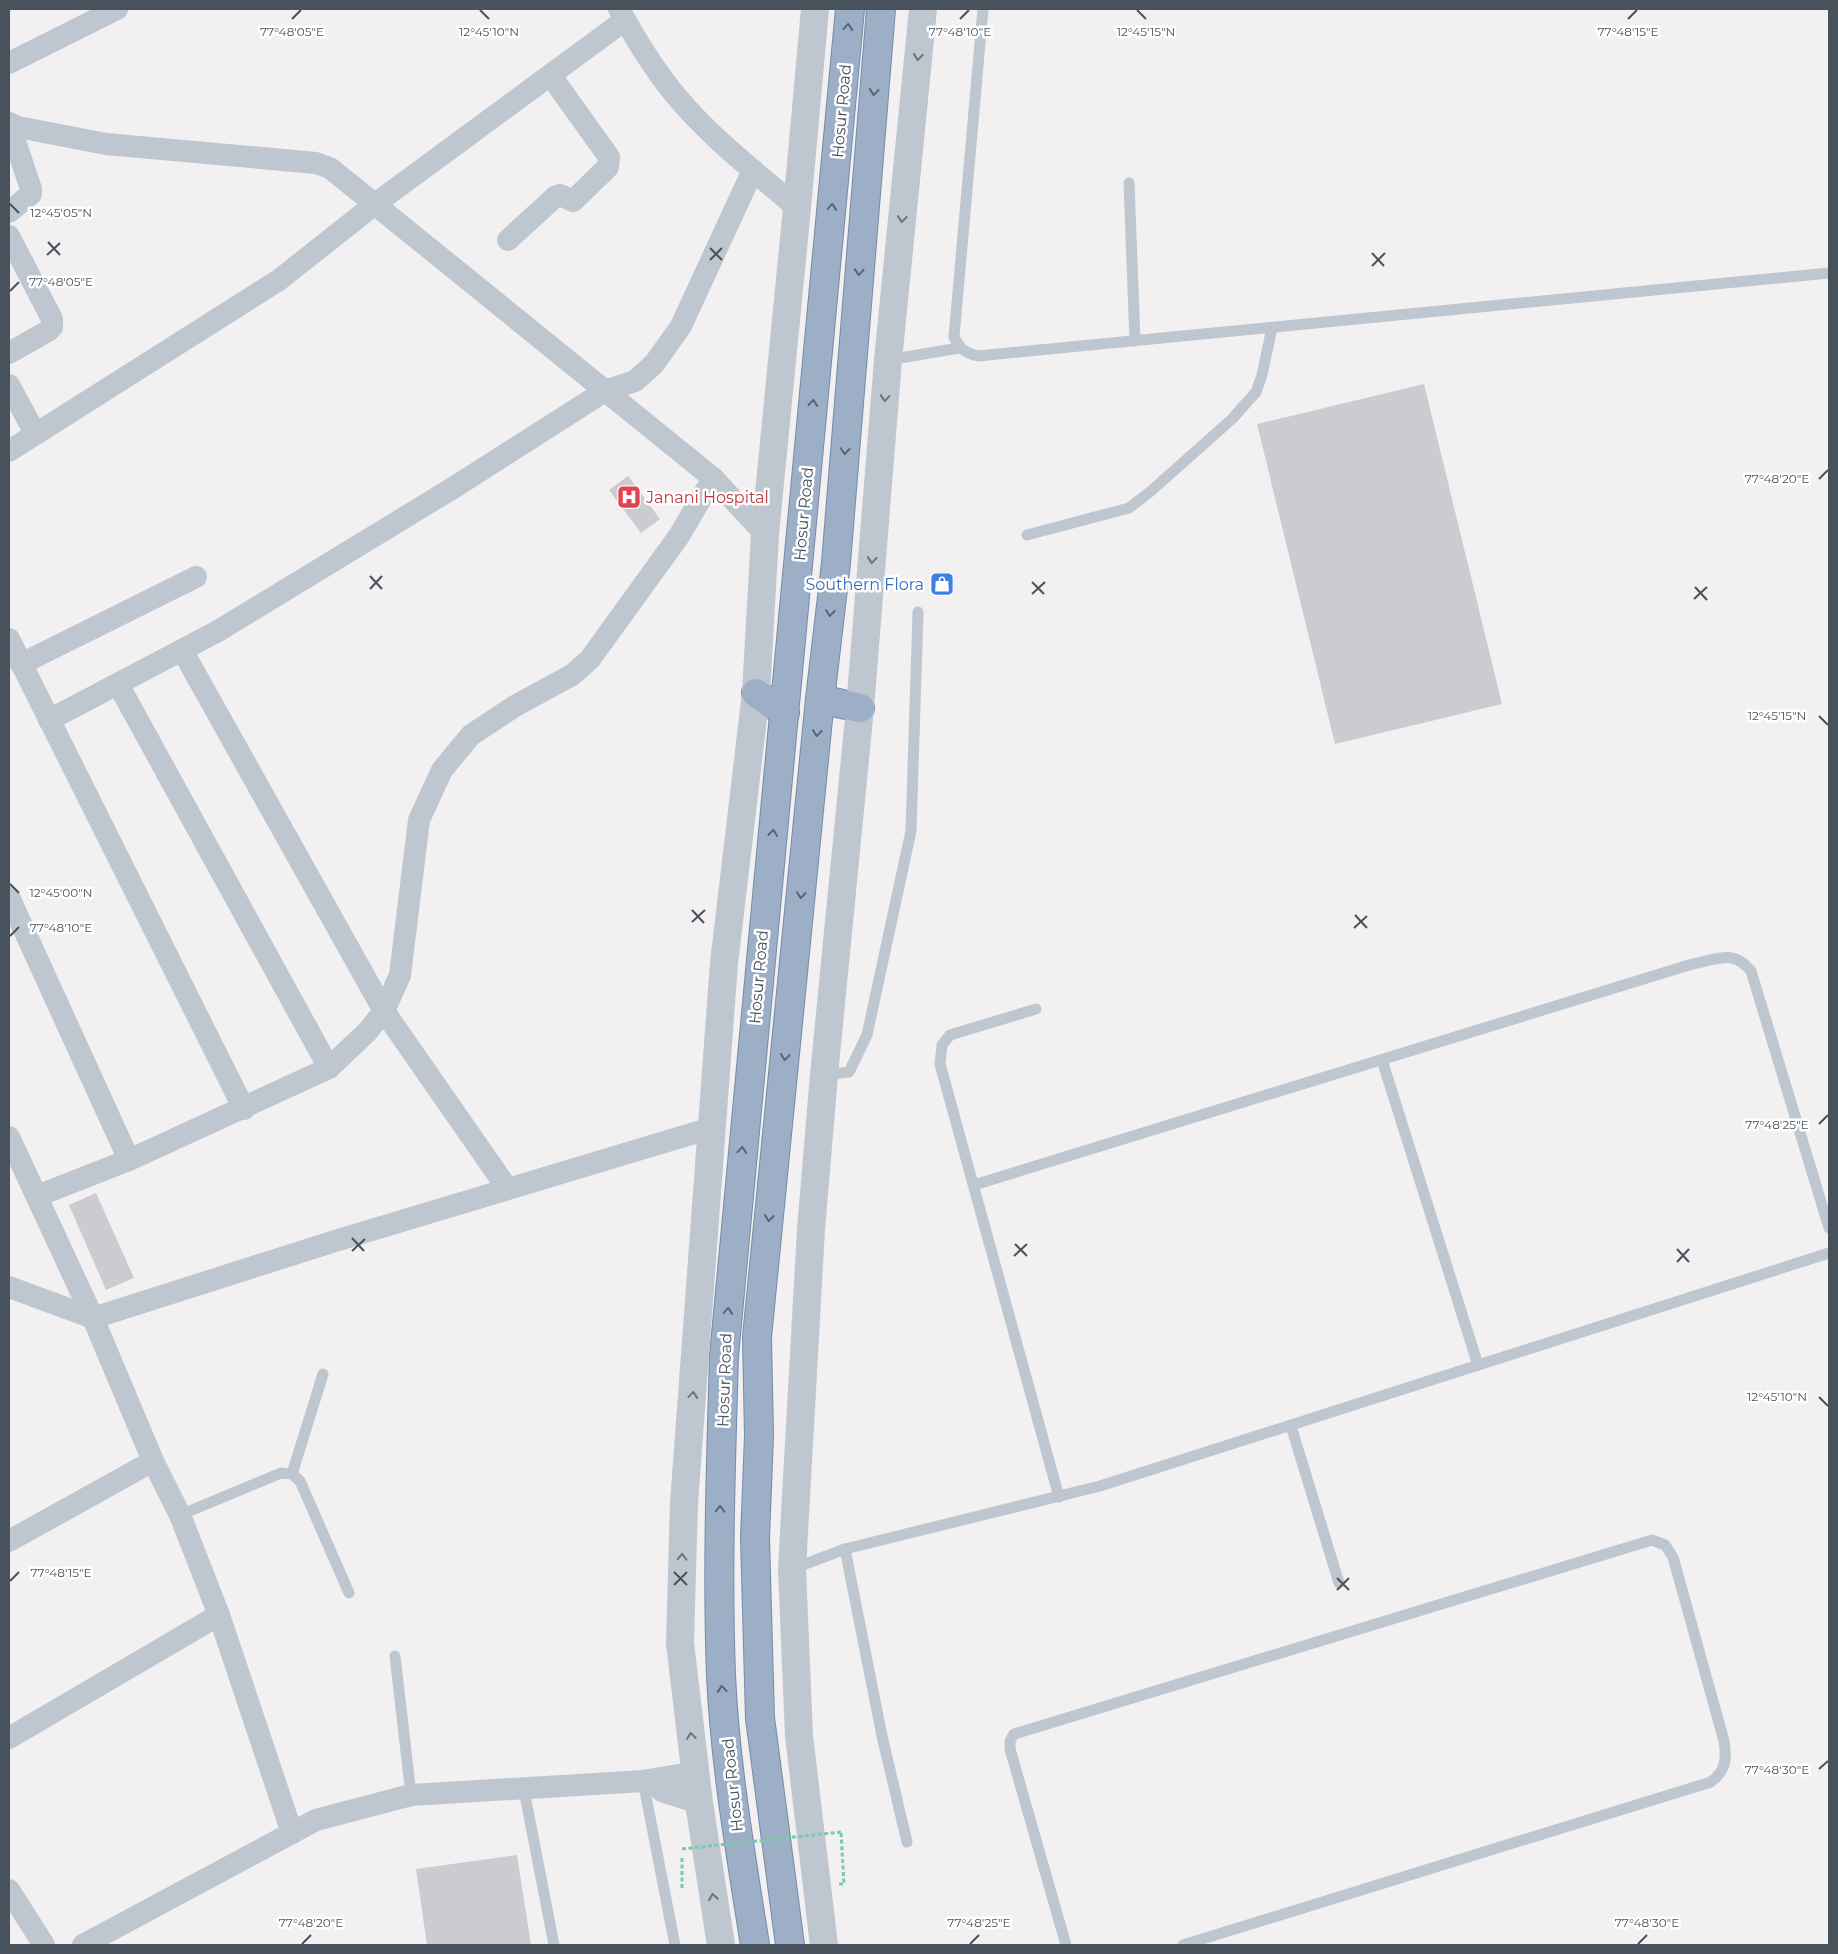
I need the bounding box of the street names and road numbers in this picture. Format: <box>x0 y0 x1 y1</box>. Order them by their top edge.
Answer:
street label: Hosur Road <box>828 63 855 159</box>
street label: Hosur Road <box>790 466 817 562</box>
street label: Hosur Road <box>745 929 772 1025</box>
street label: Hosur Road <box>713 1333 736 1427</box>
street label: Hosur Road <box>718 1737 747 1833</box>

